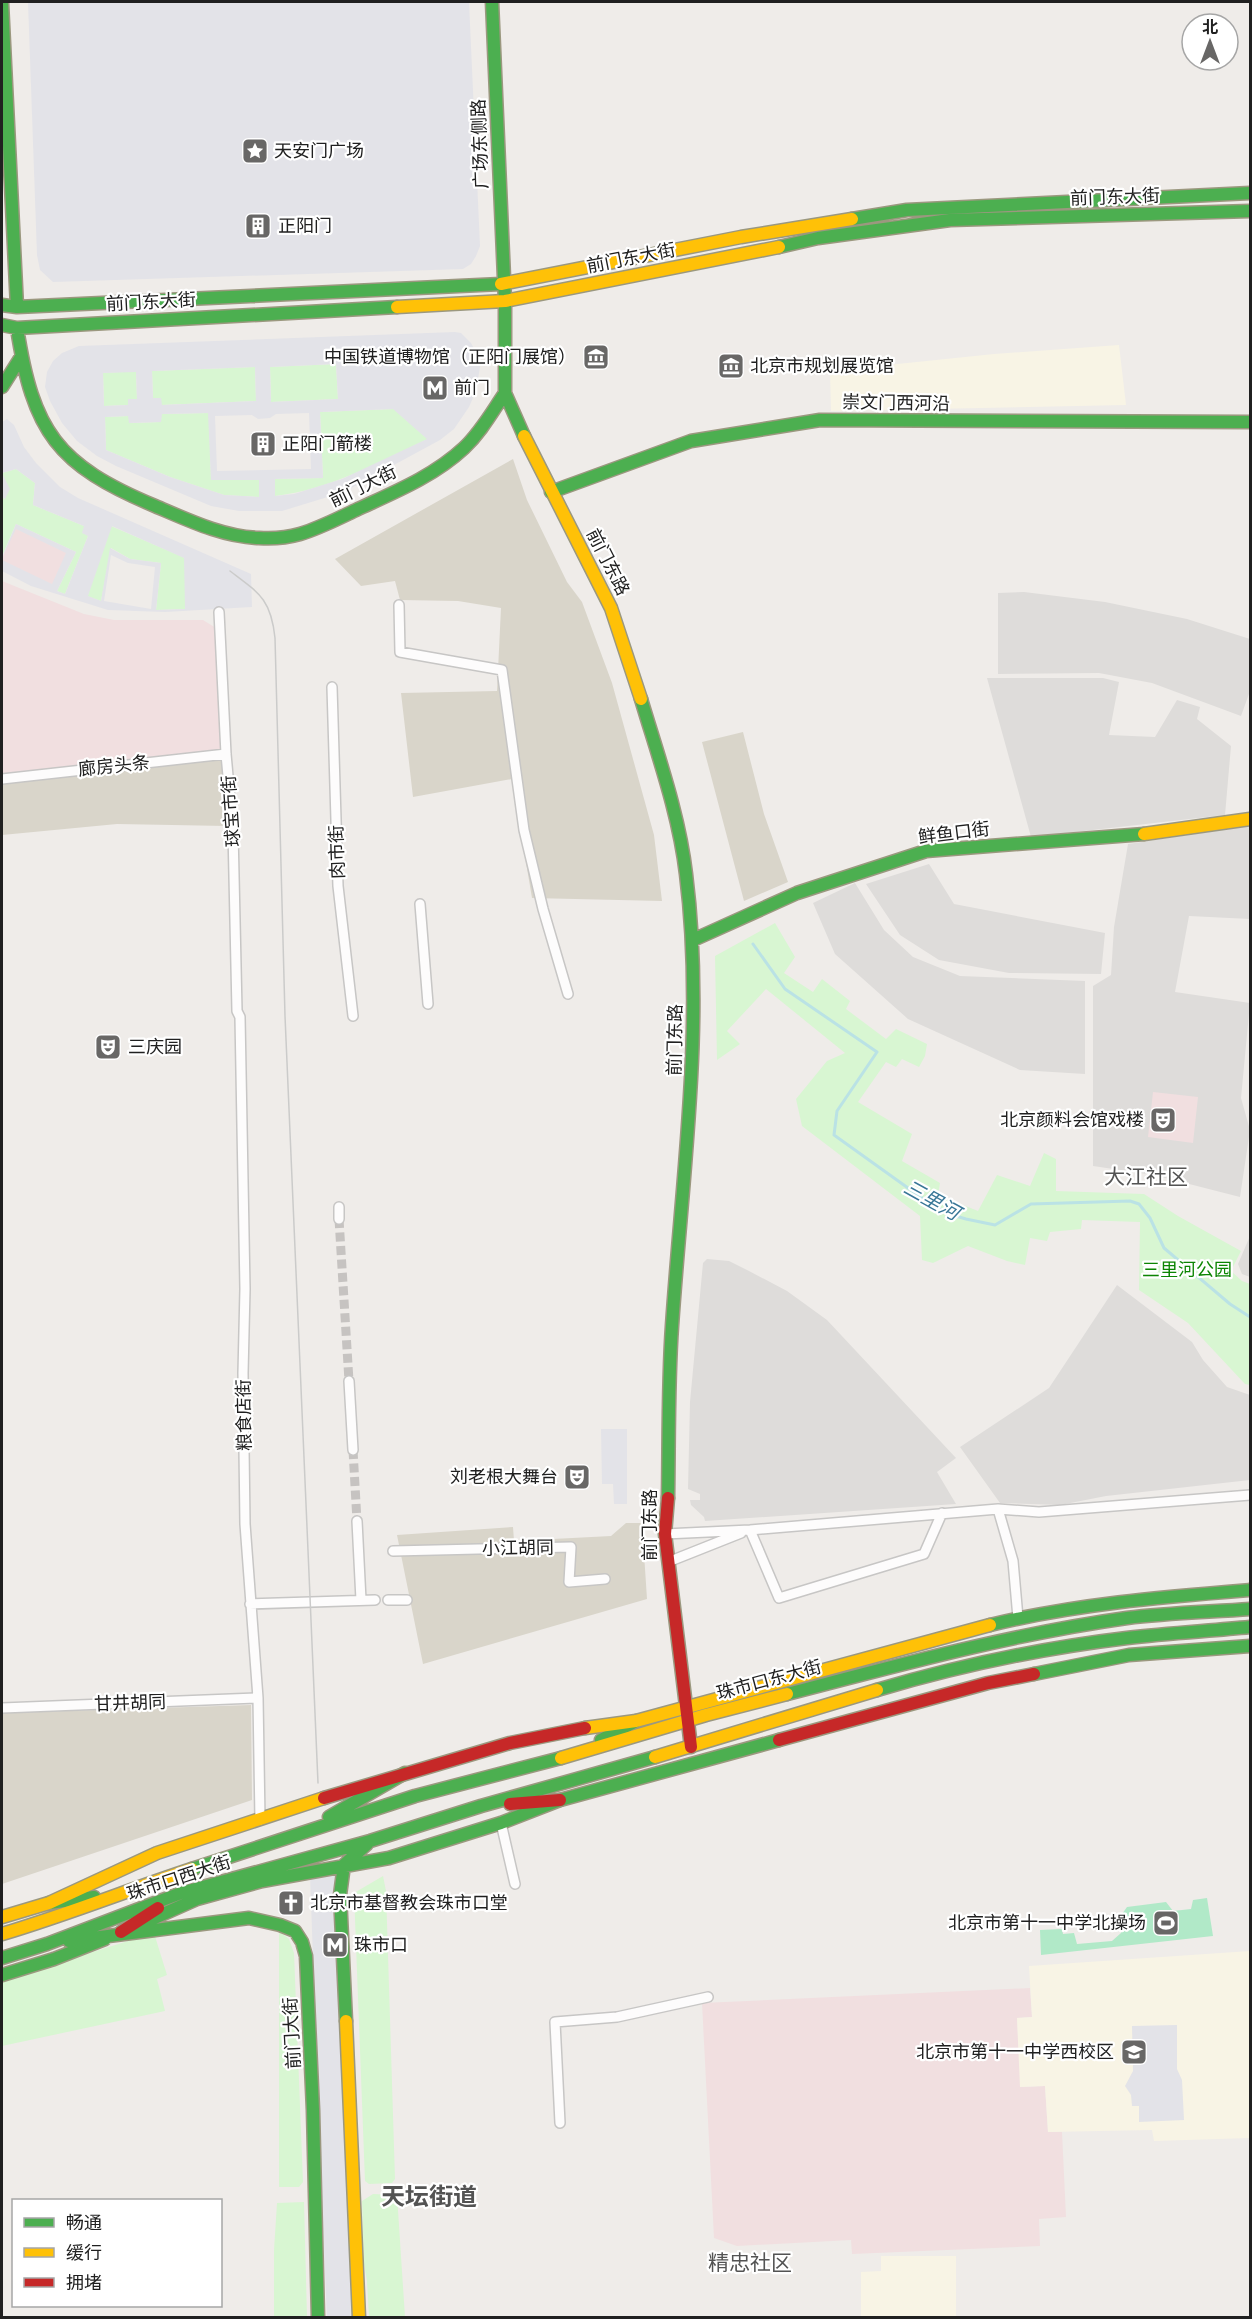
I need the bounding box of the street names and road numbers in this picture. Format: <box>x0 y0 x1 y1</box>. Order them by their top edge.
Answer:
street label: 广场东侧路 <box>467 99 492 189</box>
street label: 前门东大街 <box>1070 184 1160 209</box>
street label: 前门东大街 <box>585 239 677 276</box>
street label: 前门东大街 <box>105 289 196 314</box>
street label: 崇文门西河沿 <box>842 391 950 414</box>
street label: 前门大街 <box>326 460 400 511</box>
street label: 前门东路 <box>583 525 634 599</box>
street label: 廊房头条 <box>77 751 151 780</box>
street label: 球宝市街 <box>218 774 243 848</box>
street label: 鲜鱼口街 <box>917 818 991 847</box>
street label: 肉市街 <box>325 825 348 879</box>
street label: 前门东路 <box>663 1004 686 1076</box>
street label: 粮食店街 <box>232 1379 255 1451</box>
street label: 前门东路 <box>639 1489 660 1561</box>
street label: 小江胡同 <box>482 1536 554 1559</box>
street label: 珠市口东大街 <box>714 1655 824 1704</box>
street label: 甘井胡同 <box>94 1691 166 1714</box>
street label: 珠市口西大街 <box>124 1851 233 1904</box>
street label: 前门大街 <box>279 1997 304 2070</box>

